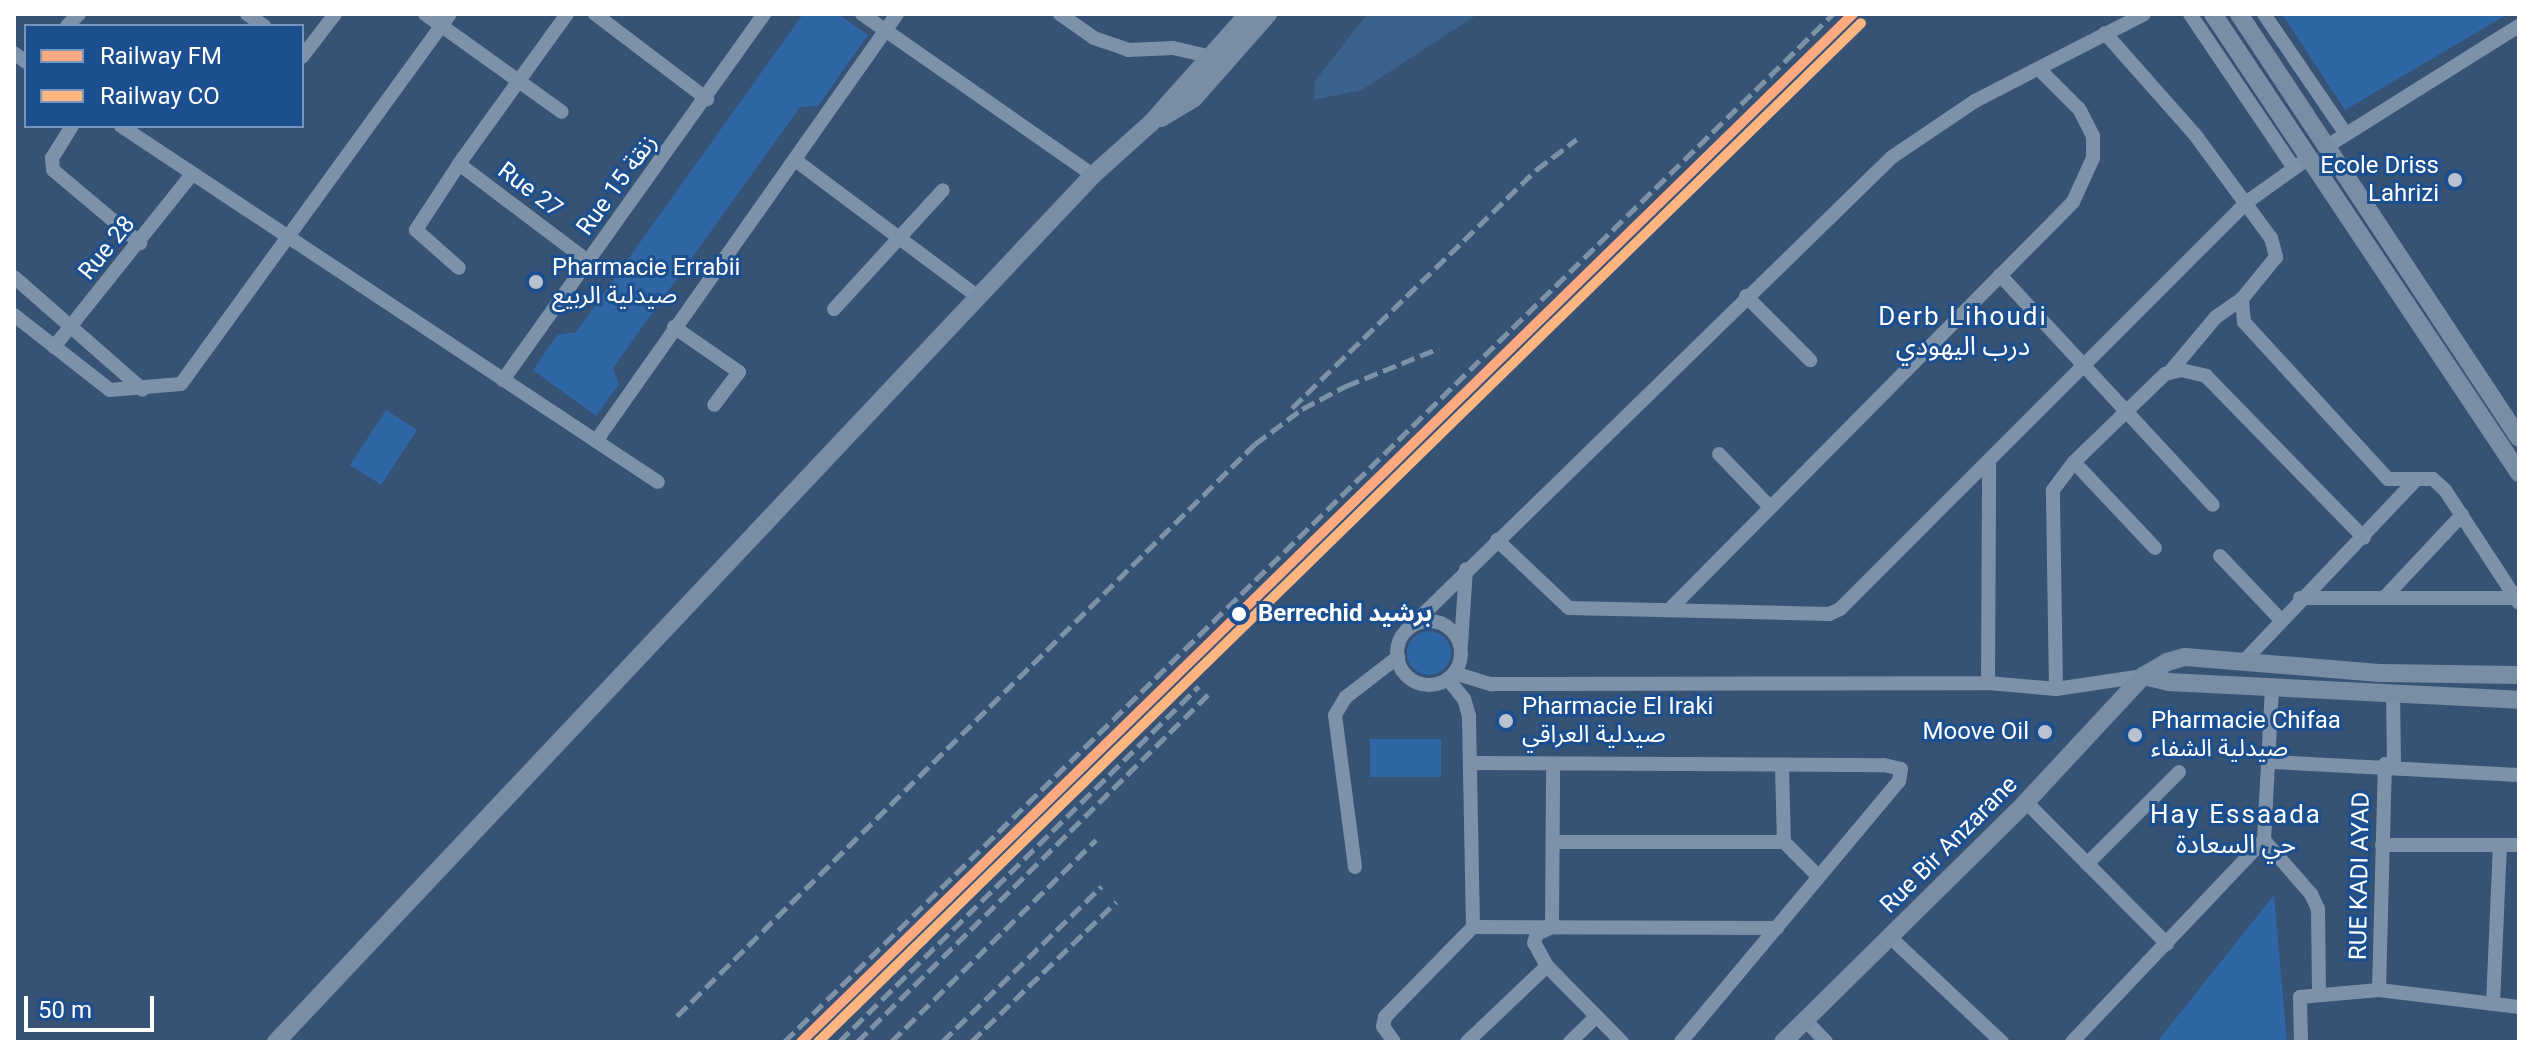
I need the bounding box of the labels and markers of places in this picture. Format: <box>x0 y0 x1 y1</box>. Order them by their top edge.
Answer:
place label: Ecole Driss Lahrizi <box>2320 152 2439 208</box>
marker: Ecole Driss Lahrizi <box>2446 171 2464 189</box>
place label: Pharmacie Errabii صيدلية الربيع <box>552 254 740 310</box>
marker: Pharmacie Errabii صيدلية الربيع <box>527 273 545 291</box>
place label: Berrechid برشيد <box>1258 600 1432 628</box>
marker: Berrechid برشيد <box>1227 602 1251 626</box>
place label: Pharmacie El Iraki صيدلية العراقي <box>1522 693 1713 749</box>
place label: Pharmacie Chifaa صيدلية الشفاء <box>2151 707 2341 763</box>
marker: Pharmacie El Iraki صيدلية العراقي <box>1497 712 1515 730</box>
place label: Moove Oil <box>1923 718 2029 746</box>
marker: Moove Oil <box>2036 723 2054 741</box>
marker: Pharmacie Chifaa صيدلية الشفاء <box>2126 726 2144 744</box>

